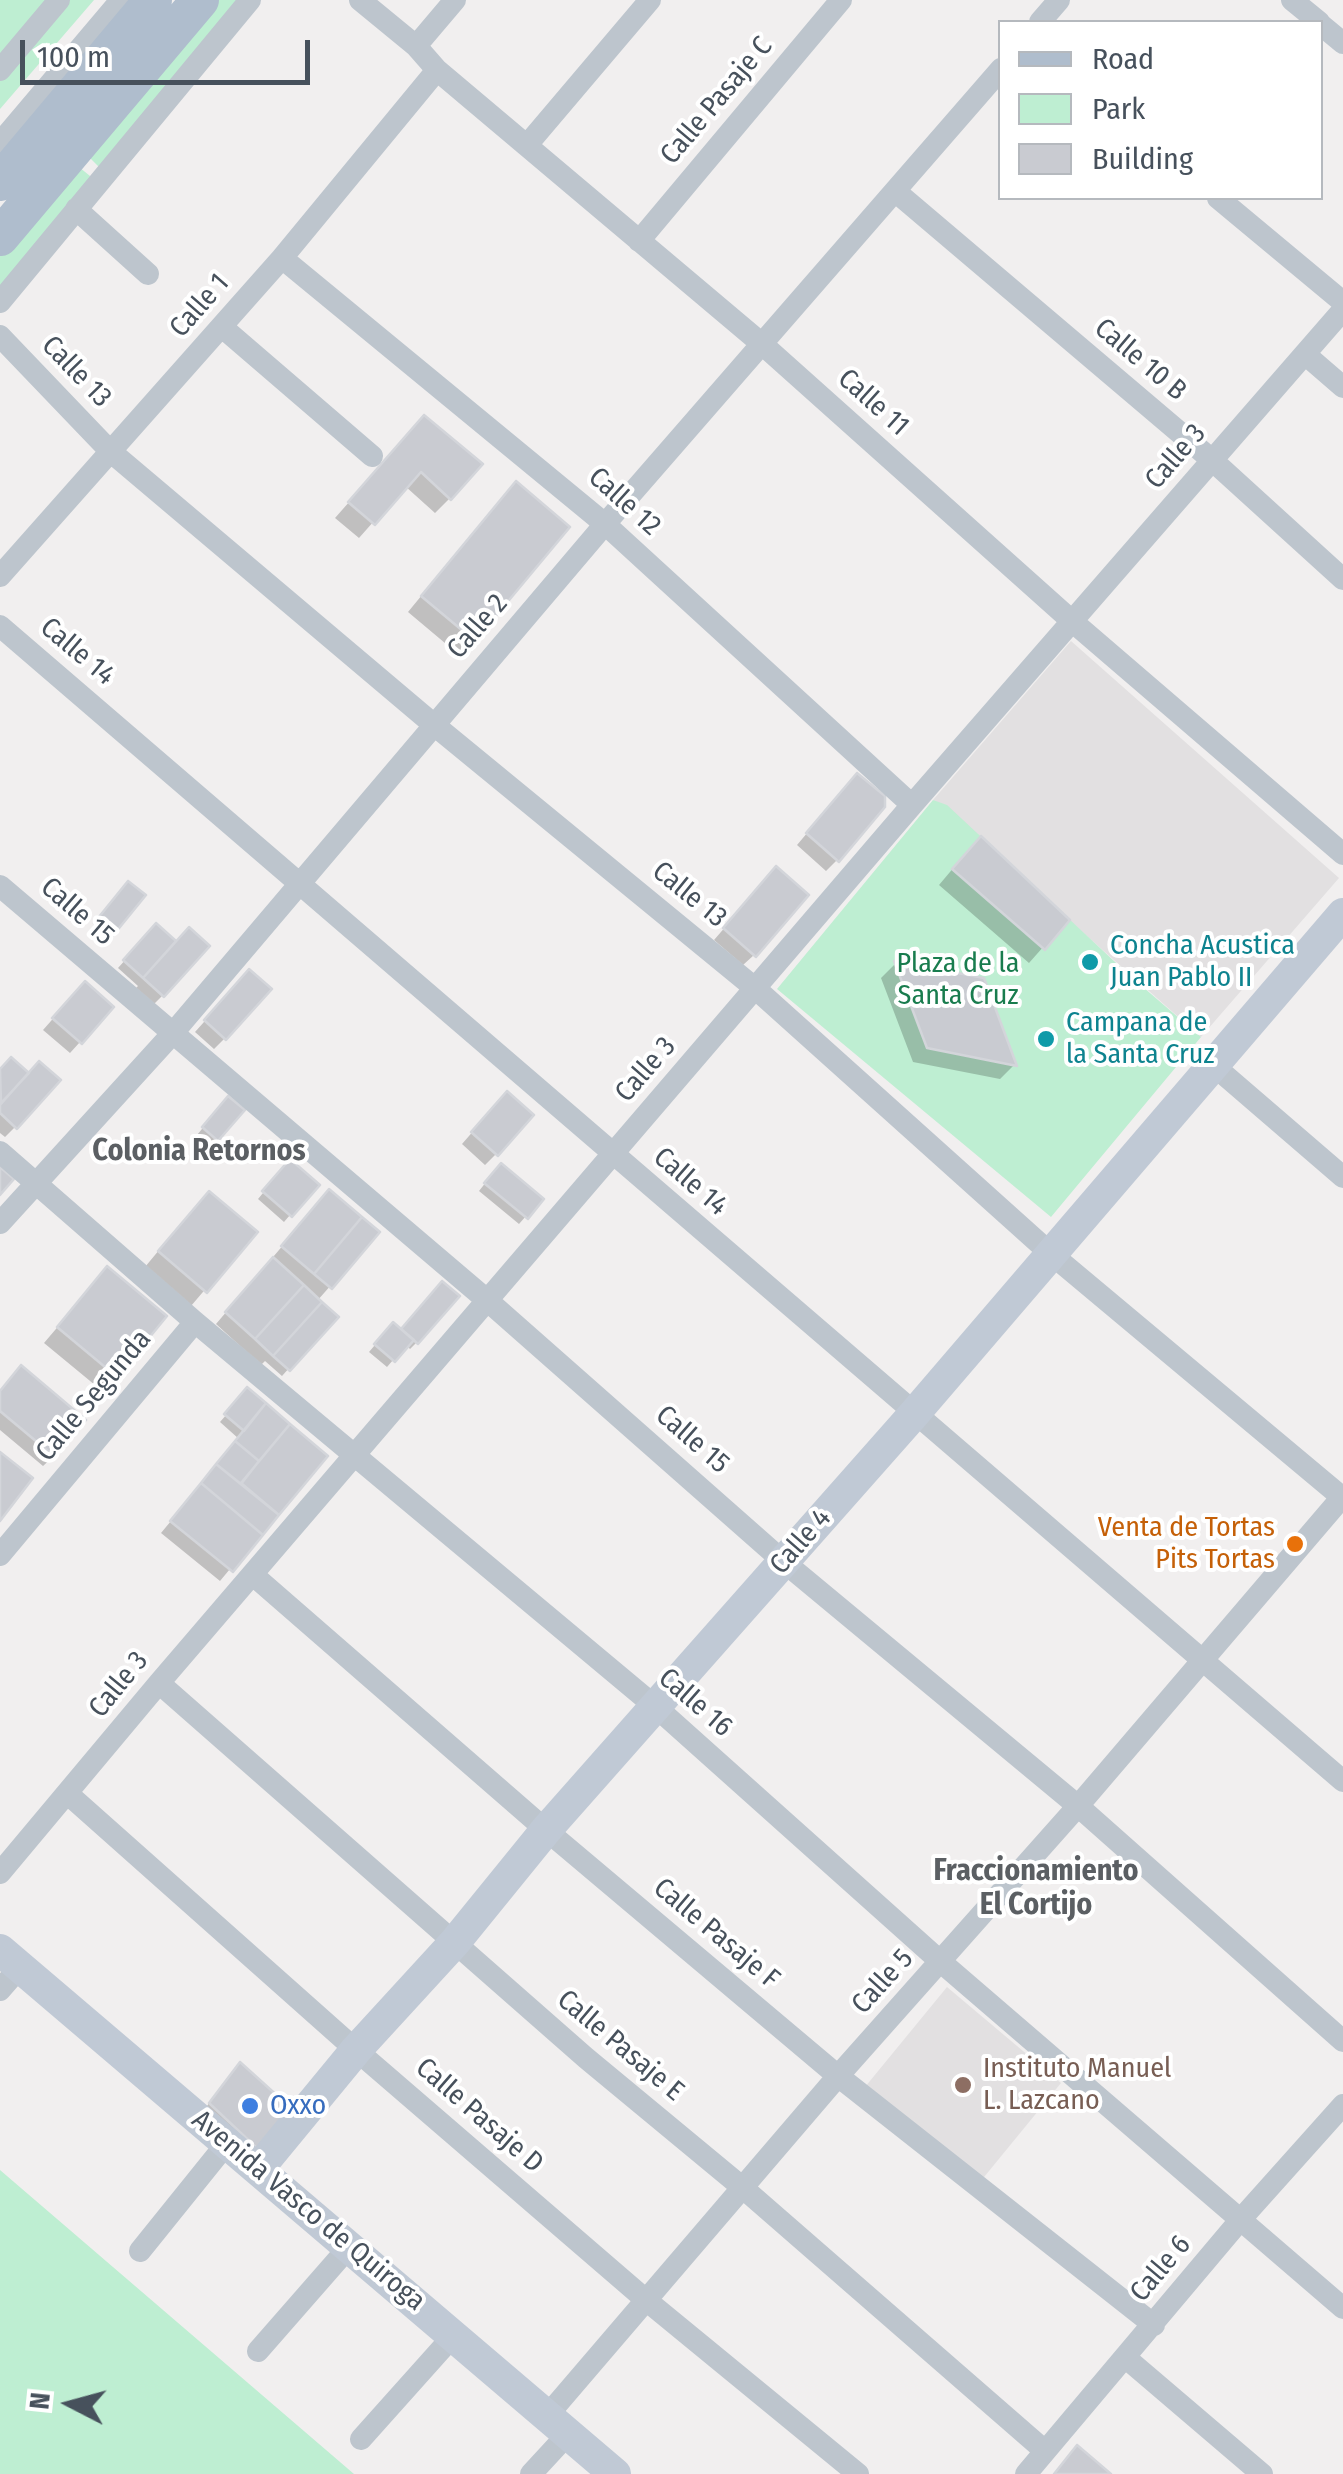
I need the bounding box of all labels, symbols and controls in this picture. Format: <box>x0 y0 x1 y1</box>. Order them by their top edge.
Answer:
scale bar <box>25 20 315 82</box>
legend <box>998 20 1323 200</box>
street label: Calle Pasaje C <box>654 30 780 172</box>
text: 100 m <box>37 39 110 75</box>
text: Road <box>1092 41 1154 77</box>
text: Park <box>1092 91 1145 127</box>
text: Building <box>1092 141 1193 177</box>
street label: Calle 1 <box>163 267 237 345</box>
street label: Calle 10 B <box>1087 312 1193 408</box>
street label: Calle 13 <box>34 329 118 415</box>
street label: Calle 11 <box>831 362 915 444</box>
street label: Calle 3 <box>1139 418 1213 496</box>
street label: Calle 12 <box>581 461 667 543</box>
street label: Calle 2 <box>441 588 515 666</box>
street label: Calle 14 <box>33 611 121 693</box>
street label: Calle 13 <box>645 855 733 935</box>
street label: Calle 15 <box>33 871 121 953</box>
place label: Concha Acustica Juan Pablo II <box>1110 929 1295 995</box>
park label: Plaza de la Santa Cruz <box>897 947 1019 1013</box>
marker: Concha Acustica Juan Pablo II <box>1079 951 1101 973</box>
place label: Campana de la Santa Cruz <box>1066 1006 1214 1072</box>
marker: Campana de la Santa Cruz <box>1035 1028 1057 1050</box>
street label: Calle 3 <box>609 1031 683 1109</box>
district label: Colonia Retornos <box>92 1134 306 1170</box>
street label: Calle 14 <box>646 1141 734 1223</box>
street label: Calle Segunda <box>29 1323 159 1469</box>
street label: Calle 15 <box>648 1399 736 1481</box>
street label: Calle 4 <box>763 1502 839 1582</box>
place label: Venta de Tortas Pits Tortas <box>1098 1511 1275 1577</box>
marker: Venta de Tortas Pits Tortas <box>1284 1533 1306 1555</box>
street label: Calle 3 <box>82 1645 156 1725</box>
street label: Calle 16 <box>651 1662 739 1744</box>
district label: Fraccionamiento El Cortijo <box>934 1854 1138 1924</box>
street label: Calle Pasaje F <box>646 1872 786 1996</box>
street label: Calle 5 <box>845 1943 921 2021</box>
street label: Calle Pasaje E <box>550 1983 690 2109</box>
street label: Calle Pasaje D <box>408 2051 550 2181</box>
place label: Instituto Manuel L. Lazcano <box>983 2052 1171 2118</box>
marker: Instituto Manuel L. Lazcano <box>952 2074 974 2096</box>
place label: Oxxo <box>270 2089 326 2123</box>
marker: Oxxo <box>239 2095 261 2117</box>
street label: Avenida Vasco de Quiroga <box>185 2104 431 2318</box>
street label: Calle 6 <box>1124 2229 1198 2309</box>
north arrow <box>20 2354 120 2454</box>
text: N <box>22 2391 57 2411</box>

